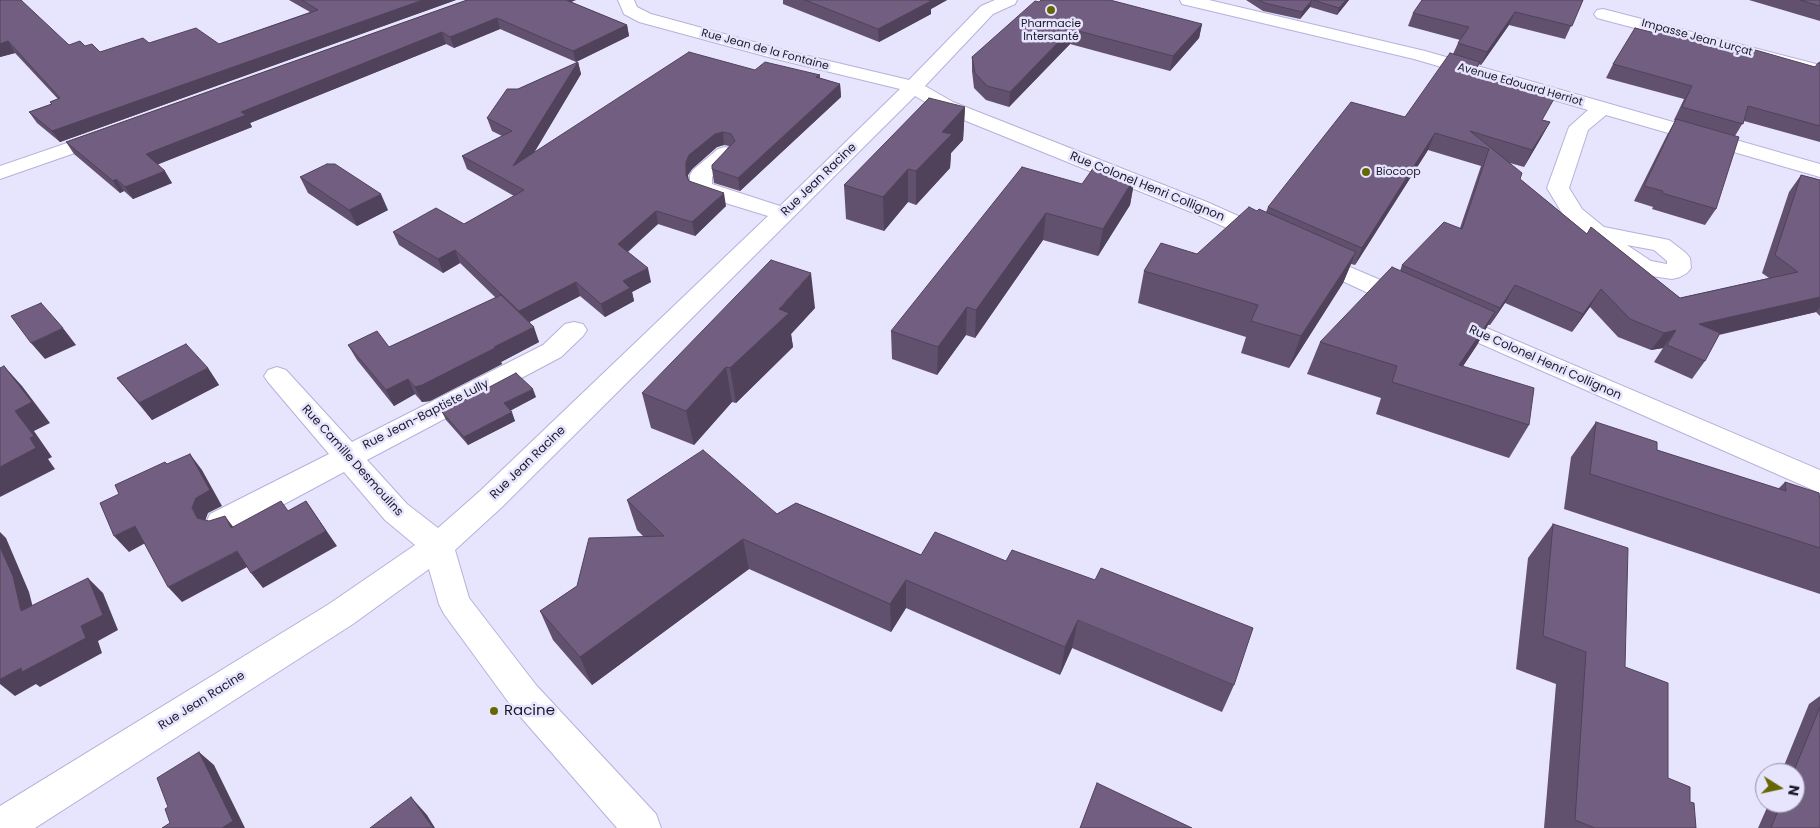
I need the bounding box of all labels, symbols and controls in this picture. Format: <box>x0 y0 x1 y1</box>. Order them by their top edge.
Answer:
marker: Pharmacie Intersanté <box>1045 4 1057 16</box>
place label: Pharmacie Intersanté <box>1021 17 1081 43</box>
street label: Impasse Jean Lurçat <box>1640 17 1754 59</box>
street label: Rue Jean de la Fontaine <box>700 27 830 73</box>
street label: Avenue Edouard Herriot <box>1456 61 1584 109</box>
street label: Rue Jean Racine <box>778 140 860 220</box>
street label: Rue Colonel Henri Collignon <box>1068 149 1226 225</box>
place label: Biocoop <box>1376 165 1421 179</box>
marker: Biocoop <box>1360 166 1372 178</box>
street label: Rue Colonel Henri Collignon <box>1466 323 1624 403</box>
street label: Rue Jean-Baptiste Lully <box>361 377 491 453</box>
street label: Rue Camille Desmoulins <box>298 402 406 520</box>
street label: Rue Jean Racine <box>487 423 569 503</box>
street label: Rue Jean Racine <box>156 669 248 733</box>
place label: Racine <box>504 702 555 720</box>
marker: Racine <box>488 705 500 717</box>
north arrow <box>1755 763 1805 813</box>
text: N <box>1783 784 1805 797</box>

